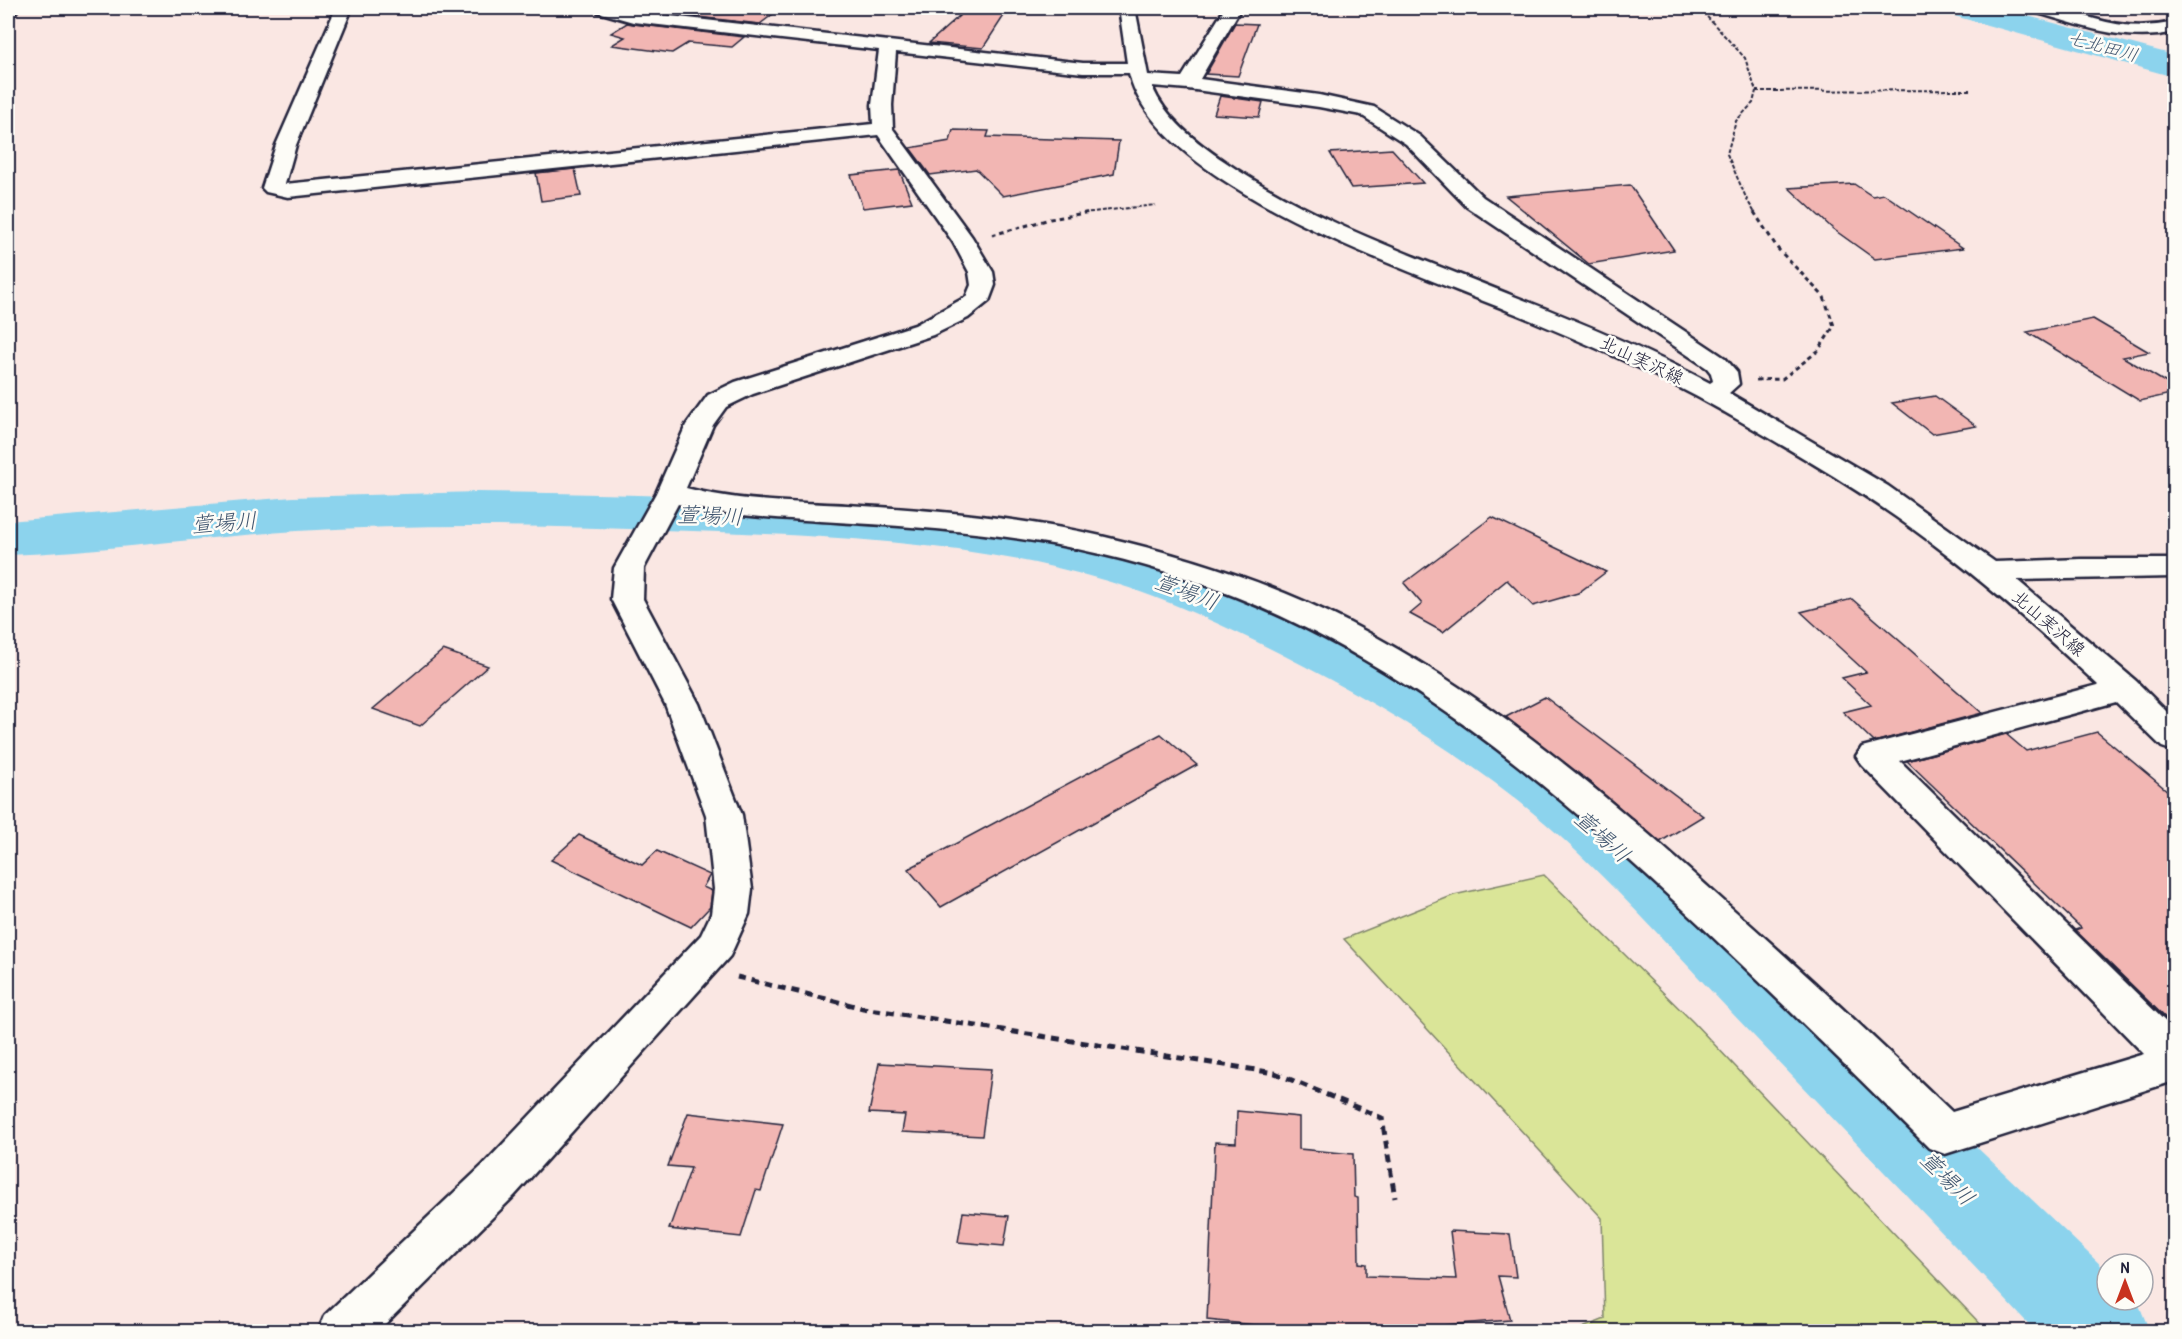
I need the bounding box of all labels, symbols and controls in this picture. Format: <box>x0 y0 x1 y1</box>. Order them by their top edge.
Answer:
water label: 七北田川 <box>2065 25 2141 67</box>
street label: 北山実沢線 <box>1596 330 1688 390</box>
water label: 萱場川 <box>676 499 744 531</box>
water label: 萱場川 <box>190 505 258 539</box>
water label: 萱場川 <box>1151 565 1223 617</box>
street label: 北山実沢線 <box>2007 584 2091 662</box>
water label: 萱場川 <box>1568 803 1638 869</box>
water label: 萱場川 <box>1914 1144 1982 1212</box>
north arrow <box>2095 1252 2155 1312</box>
text: N <box>2121 1256 2130 1278</box>

